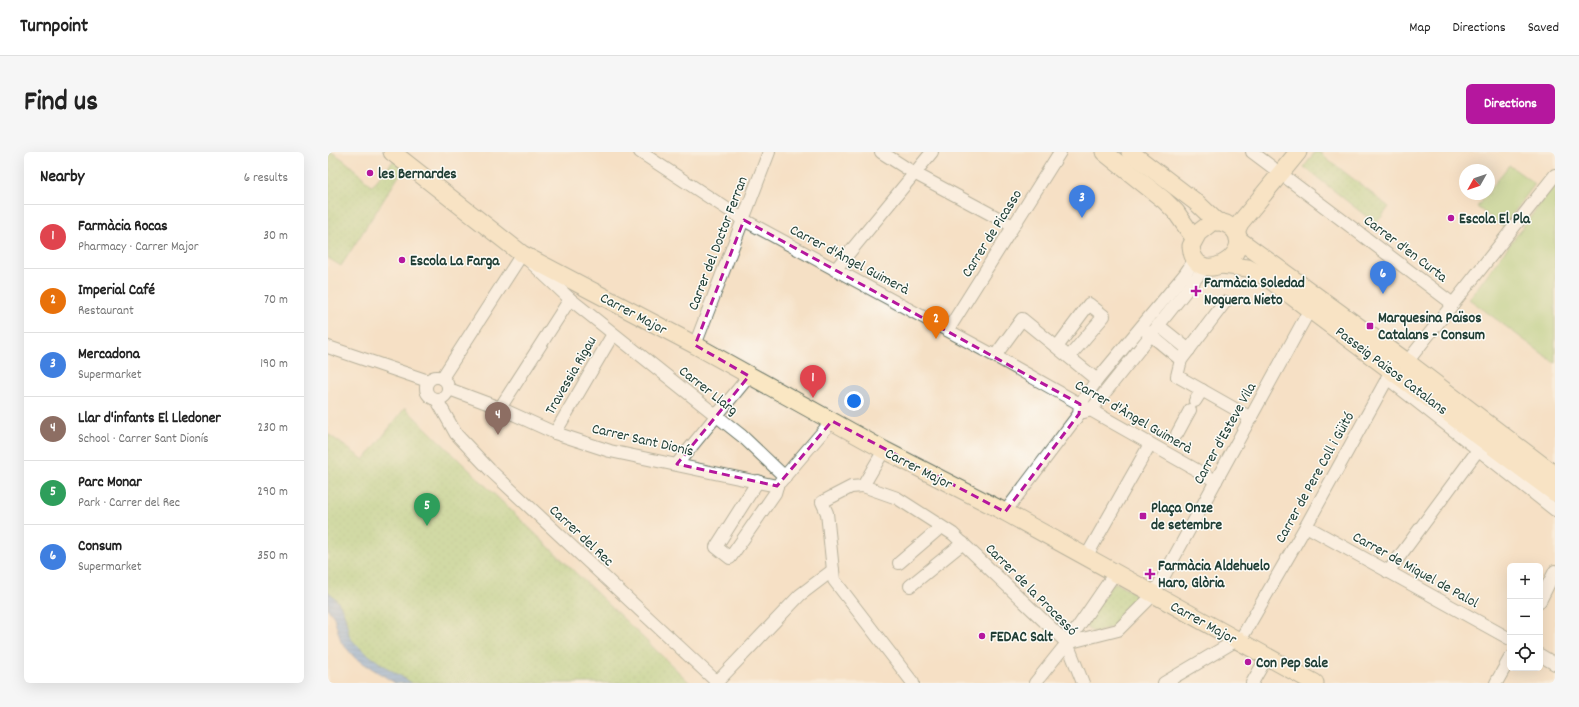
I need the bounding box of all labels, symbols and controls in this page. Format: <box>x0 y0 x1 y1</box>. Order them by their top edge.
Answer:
text: Turnpoint <box>20 14 88 41</box>
text: Map <box>1409 18 1431 38</box>
text: Directions <box>1453 18 1506 38</box>
text: Saved <box>1528 18 1559 38</box>
text: Find us <box>24 84 98 124</box>
button: Directions <box>1466 84 1555 124</box>
place label: les Bernardes <box>378 164 457 186</box>
north arrow <box>1459 164 1495 200</box>
text: Nearby <box>40 166 84 190</box>
marker: les Bernardes <box>365 168 375 178</box>
text: 6 results <box>244 169 288 188</box>
street label: Carrer del Doctor Ferran <box>683 173 755 314</box>
street label: Carrer de Picasso <box>957 185 1029 282</box>
pin: 3 <box>1069 185 1095 218</box>
place label: Escola El Pla <box>1459 209 1531 231</box>
street label: Carrer d'en Curta <box>1358 211 1452 289</box>
marker: Escola El Pla <box>1446 213 1456 223</box>
text: Farmàcia Rocas <box>78 216 168 238</box>
street label: Carrer d'Àngel Guimerà <box>785 220 913 302</box>
text: 1 <box>52 227 54 246</box>
text: 30 m <box>263 227 288 246</box>
text: Pharmacy · Carrer Major <box>78 238 199 257</box>
place label: Escola La Farga <box>410 251 500 273</box>
marker: Escola La Farga <box>397 255 407 265</box>
pin: 6 <box>1370 261 1396 294</box>
place label: Farmàcia Soledad Noguera Nieto <box>1204 273 1305 312</box>
text: Imperial Café <box>78 280 155 302</box>
marker: Farmàcia Soledad Noguera Nieto <box>1191 286 1201 296</box>
street label: Carrer Major <box>596 288 671 342</box>
text: 2 <box>50 291 56 310</box>
text: 70 m <box>264 291 288 310</box>
text: Restaurant <box>78 302 134 321</box>
pin: 2 <box>923 306 949 339</box>
place label: Marquesina Països Catalans - Consum <box>1378 308 1485 347</box>
marker: Marquesina Països Catalans - Consum <box>1365 321 1375 331</box>
street label: Passeig Països Catalans <box>1330 322 1452 421</box>
street label: Travessia Rigau <box>540 333 603 419</box>
text: Mercadona <box>78 344 140 366</box>
text: 3 <box>50 355 56 374</box>
text: 190 m <box>260 355 288 374</box>
street label: Carrer Llarg <box>673 361 742 422</box>
pin: 1 <box>800 365 826 398</box>
text: Supermarket <box>78 366 142 385</box>
street label: Carrer d'Àngel Guimerà <box>1070 375 1196 461</box>
street label: Carrer d'Esteve Vila <box>1189 378 1263 489</box>
your location <box>844 391 864 411</box>
pin: 4 <box>485 402 511 435</box>
text: Llar d'infants El Lledoner <box>78 408 221 430</box>
street label: Carrer de Pere Coll i Güitó <box>1270 408 1361 548</box>
text: 4 <box>50 419 56 438</box>
text: 230 m <box>258 419 288 438</box>
street label: Carrer Sant Dionís <box>589 419 696 463</box>
text: School · Carrer Sant Dionís <box>78 430 209 449</box>
street label: Carrer Major <box>880 443 956 496</box>
text: Parc Monar <box>78 472 142 494</box>
text: 5 <box>50 483 56 502</box>
text: 290 m <box>257 483 288 502</box>
pin: 5 <box>414 493 440 526</box>
text: Park · Carrer del Rec <box>78 494 180 513</box>
place label: Plaça Onze de setembre <box>1151 498 1222 537</box>
street label: Carrer del Rec <box>543 501 618 572</box>
marker: Plaça Onze de setembre <box>1138 511 1148 521</box>
street label: Carrer de Miquel de Palol <box>1348 527 1483 615</box>
text: Consum <box>78 536 122 558</box>
street label: Carrer de la Processó <box>979 539 1082 642</box>
text: 6 <box>50 547 56 566</box>
text: 350 m <box>257 547 288 566</box>
place label: Farmàcia Aldehuelo Haro, Glòria <box>1158 556 1270 595</box>
text: Supermarket <box>78 558 142 577</box>
map controls <box>1507 563 1543 671</box>
button: + <box>1507 563 1543 599</box>
marker: Farmàcia Aldehuelo Haro, Glòria <box>1145 569 1155 579</box>
street label: Carrer Major <box>1166 596 1241 651</box>
button: − <box>1507 599 1543 635</box>
place label: FEDAC Salt <box>990 627 1053 649</box>
marker: FEDAC Salt <box>977 631 987 641</box>
button: locate <box>1507 635 1543 671</box>
place label: Con Pep Sale <box>1256 653 1328 675</box>
marker: Con Pep Sale <box>1243 657 1253 667</box>

